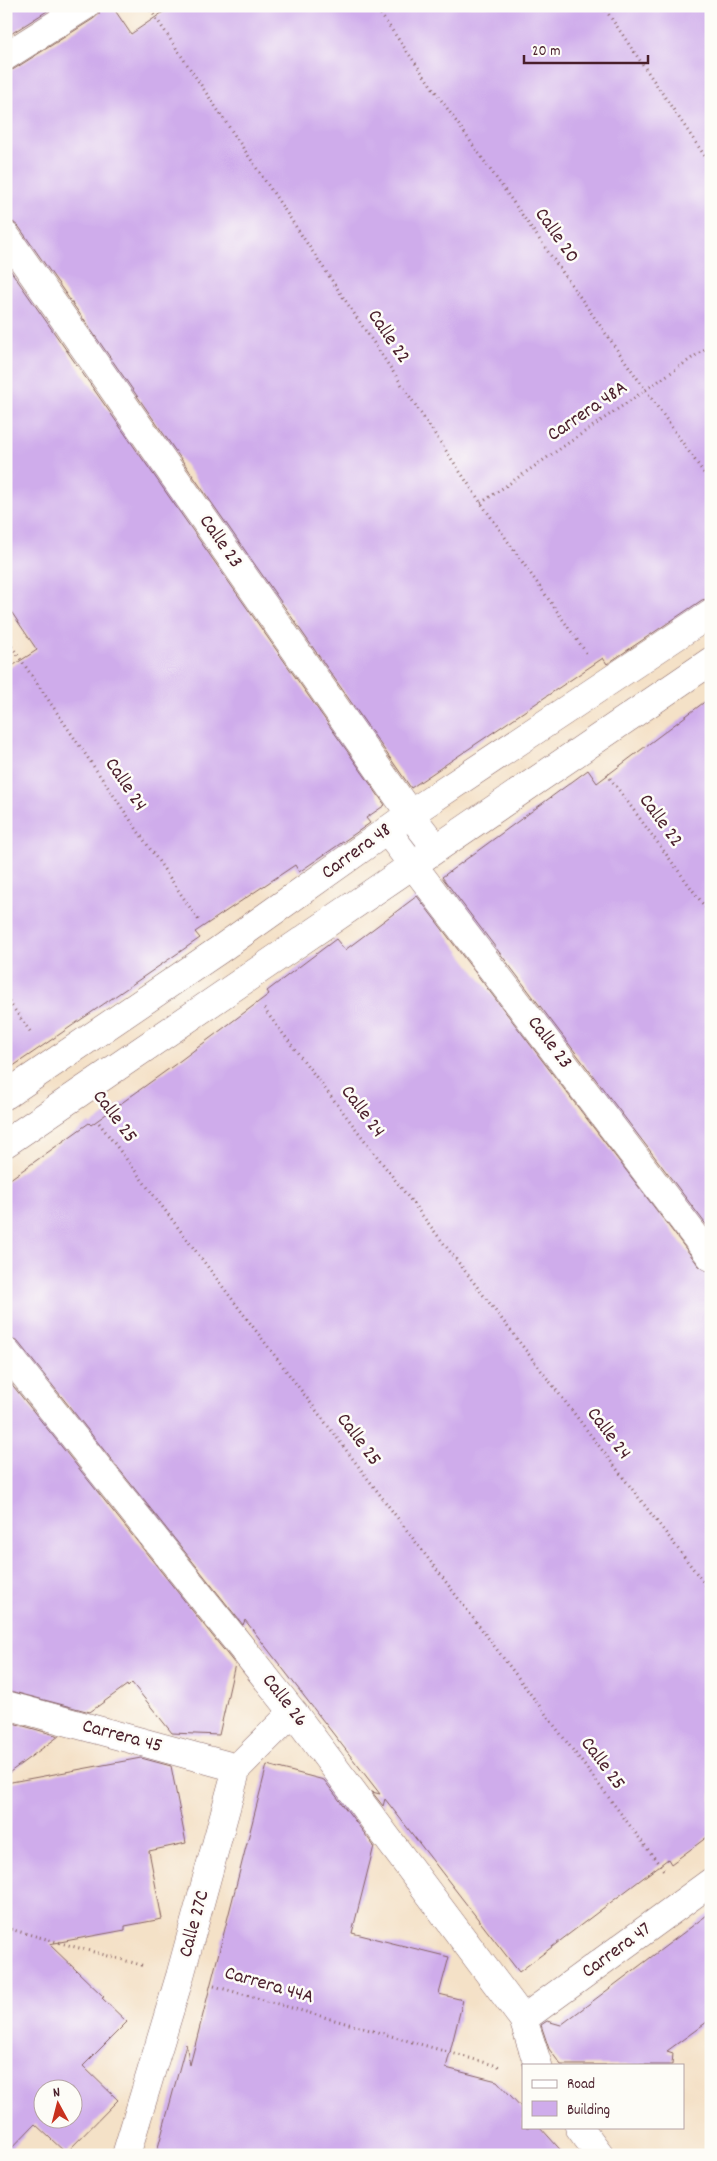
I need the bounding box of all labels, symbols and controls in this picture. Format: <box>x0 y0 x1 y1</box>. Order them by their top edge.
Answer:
scale bar <box>524 32 648 64</box>
text: 20 m <box>532 41 560 63</box>
street label: Calle 20 <box>527 203 585 269</box>
street label: Calle 22 <box>360 304 416 370</box>
street label: Carrera 48A <box>542 375 634 449</box>
street label: Calle 23 <box>191 509 249 575</box>
street label: Calle 24 <box>97 753 153 817</box>
street label: Calle 22 <box>631 789 689 853</box>
street label: Carrera 48 <box>316 817 398 887</box>
street label: Calle 23 <box>520 1011 578 1075</box>
street label: Calle 24 <box>333 1080 391 1144</box>
street label: Calle 25 <box>85 1085 143 1149</box>
street label: Calle 24 <box>579 1402 637 1466</box>
street label: Calle 25 <box>329 1408 387 1472</box>
street label: Calle 26 <box>254 1668 314 1734</box>
street label: Carrera 45 <box>79 1713 165 1761</box>
street label: Calle 25 <box>573 1732 631 1796</box>
street label: Calle 27C <box>173 1887 217 1961</box>
street label: Carrera 47 <box>576 1916 658 1986</box>
street label: Carrera 44A <box>221 1960 317 2012</box>
legend <box>522 2064 684 2128</box>
text: Road <box>567 2074 595 2096</box>
north arrow <box>32 2078 82 2128</box>
text: N <box>52 2083 61 2103</box>
text: Building <box>567 2100 610 2122</box>

